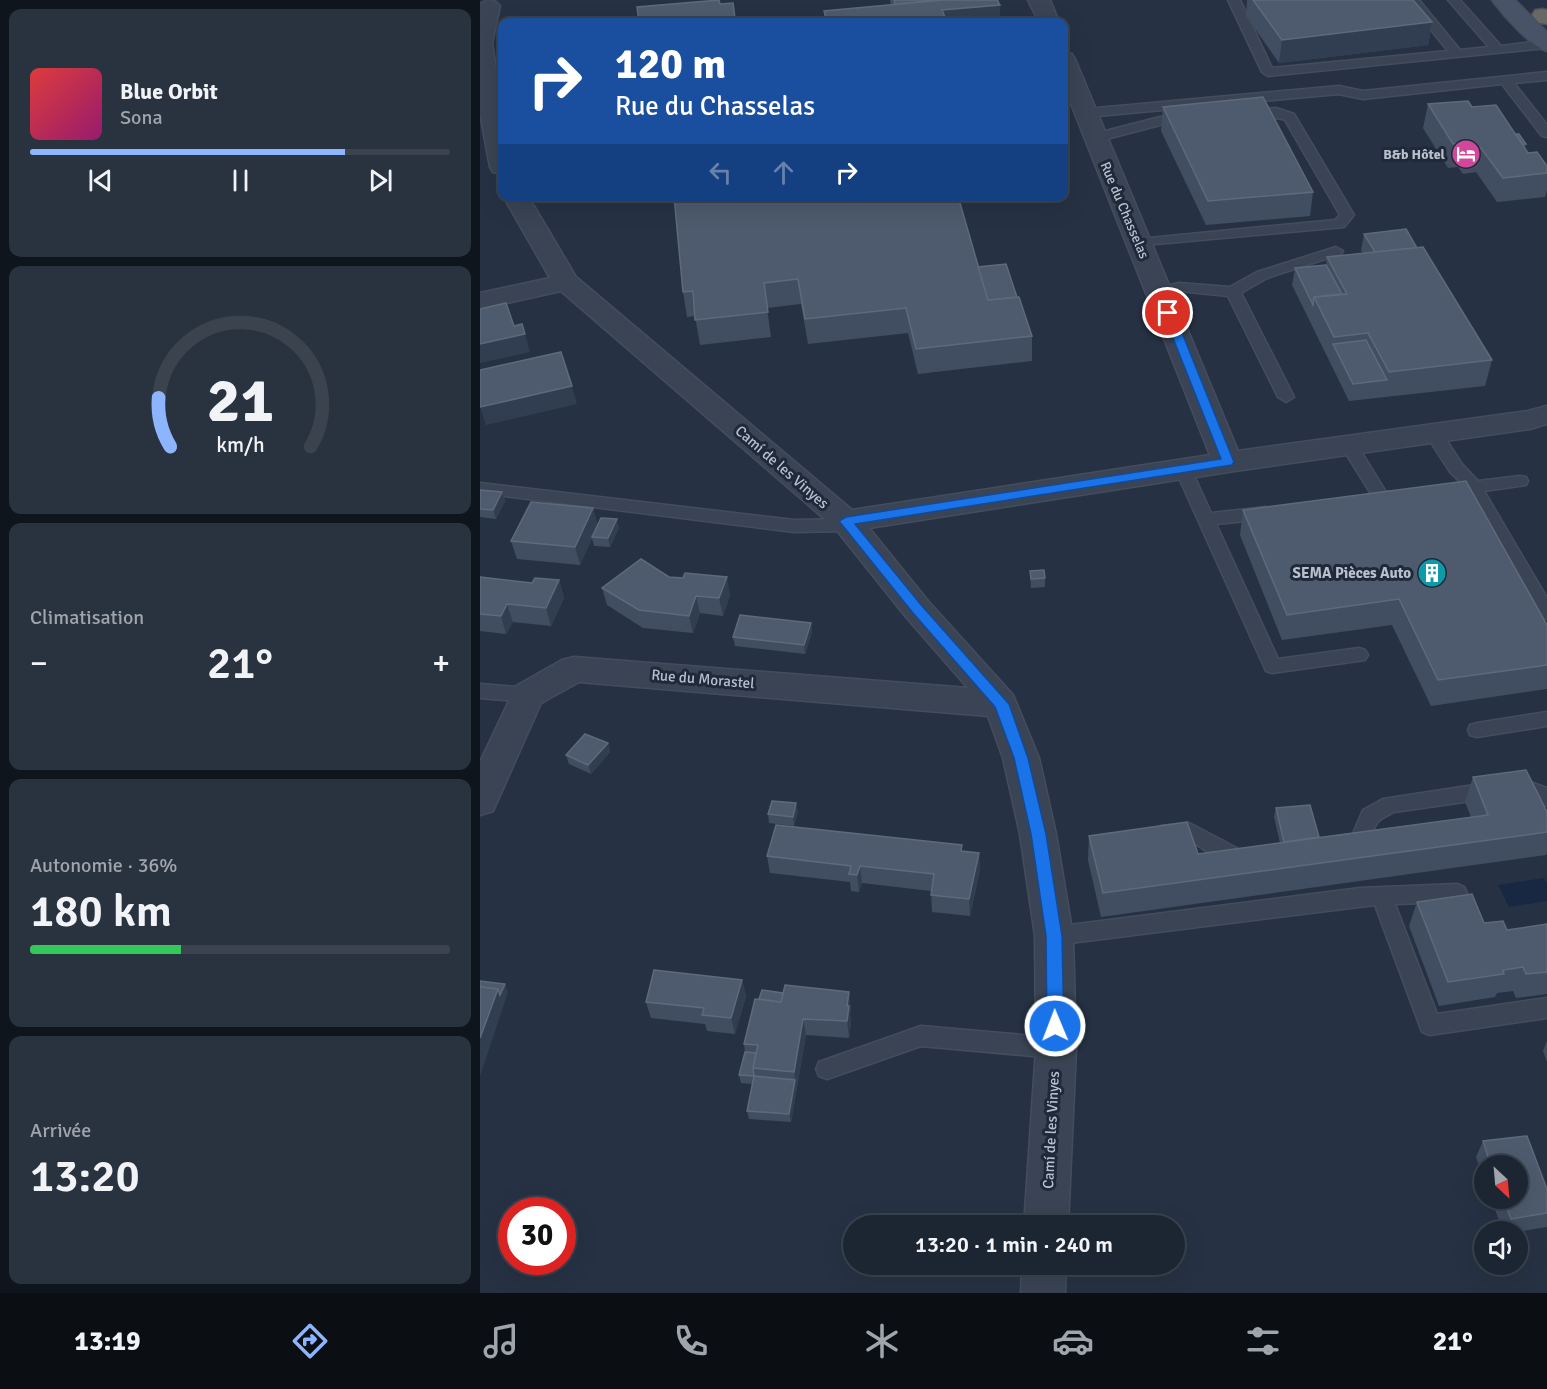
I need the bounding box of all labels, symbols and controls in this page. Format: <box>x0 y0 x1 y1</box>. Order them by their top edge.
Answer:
text: 120 m <box>615 39 726 90</box>
icon: right <box>516 42 594 120</box>
text: Blue Orbit <box>120 78 218 105</box>
text: Rue du Chasselas <box>615 90 815 123</box>
text: Sona <box>120 105 163 130</box>
hotel icon: B&b Hôtel <box>1450 138 1482 170</box>
place label: B&b Hôtel <box>1383 146 1446 163</box>
icon: left <box>704 156 737 189</box>
icon: ahead <box>767 156 800 189</box>
icon: right <box>830 156 863 189</box>
street label: Rue du Chasselas <box>1096 159 1153 261</box>
icon: previous <box>84 164 117 197</box>
icon: pause <box>224 164 257 197</box>
icon: next <box>364 164 397 197</box>
pin <box>1142 287 1193 338</box>
icon: arrive <box>1151 296 1184 329</box>
text: 21 <box>206 362 274 439</box>
street label: Camí de les Vinyes <box>732 422 833 513</box>
text: km/h <box>216 432 264 458</box>
building icon: SEMA Pièces Auto <box>1416 557 1448 589</box>
place label: SEMA Pièces Auto <box>1293 564 1411 582</box>
text: Climatisation <box>30 605 144 630</box>
text: 21° <box>207 636 273 691</box>
text: − <box>30 643 48 684</box>
text: + <box>432 643 450 684</box>
street label: Rue du Morastel <box>651 666 755 692</box>
text: Autonomie · 36% <box>30 853 177 878</box>
text: 180 km <box>30 884 172 939</box>
position arrow <box>1023 994 1087 1058</box>
street label: Camí de les Vinyes <box>1039 1070 1063 1189</box>
text: Arrivée <box>30 1118 91 1143</box>
text: 13:20 <box>30 1149 140 1204</box>
north arrow <box>1474 1155 1528 1209</box>
map controls <box>1474 1155 1528 1275</box>
speed limit sign: 30 <box>498 1197 576 1275</box>
button: sound <box>1474 1221 1528 1275</box>
text: 13:20 · 1 min · 240 m <box>915 1231 1113 1258</box>
icon: directions <box>289 1320 331 1362</box>
icon: music <box>480 1320 522 1362</box>
icon: phone <box>670 1320 712 1362</box>
icon: climate <box>861 1320 903 1362</box>
icon: car <box>1052 1320 1094 1362</box>
icon: filters <box>1242 1320 1284 1362</box>
text: 13:19 <box>74 1325 141 1358</box>
text: 21° <box>1433 1325 1473 1358</box>

